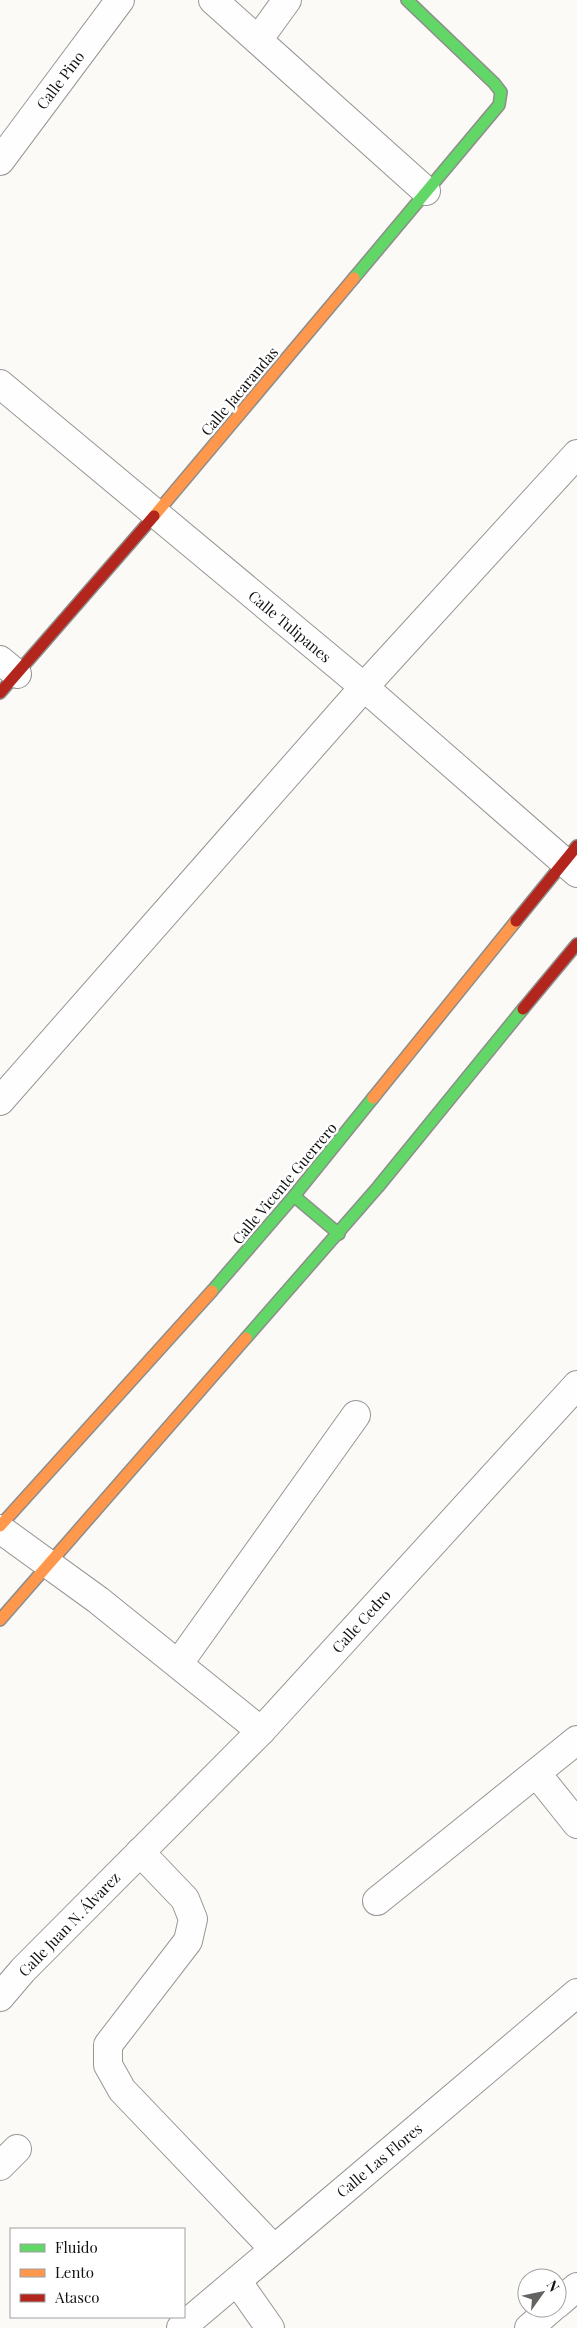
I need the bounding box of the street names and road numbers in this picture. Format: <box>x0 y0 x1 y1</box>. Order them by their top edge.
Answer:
street label: Calle Pino <box>32 47 88 113</box>
street label: Calle Jacarandas <box>196 342 282 440</box>
street label: Calle Tulipanes <box>244 585 336 667</box>
street label: Calle Vicente Guerrero <box>227 1118 341 1248</box>
street label: Calle Cedro <box>327 1585 395 1657</box>
street label: Calle Juan N. Álvarez <box>14 1867 124 1981</box>
street label: Calle Las Flores <box>332 2118 426 2202</box>

